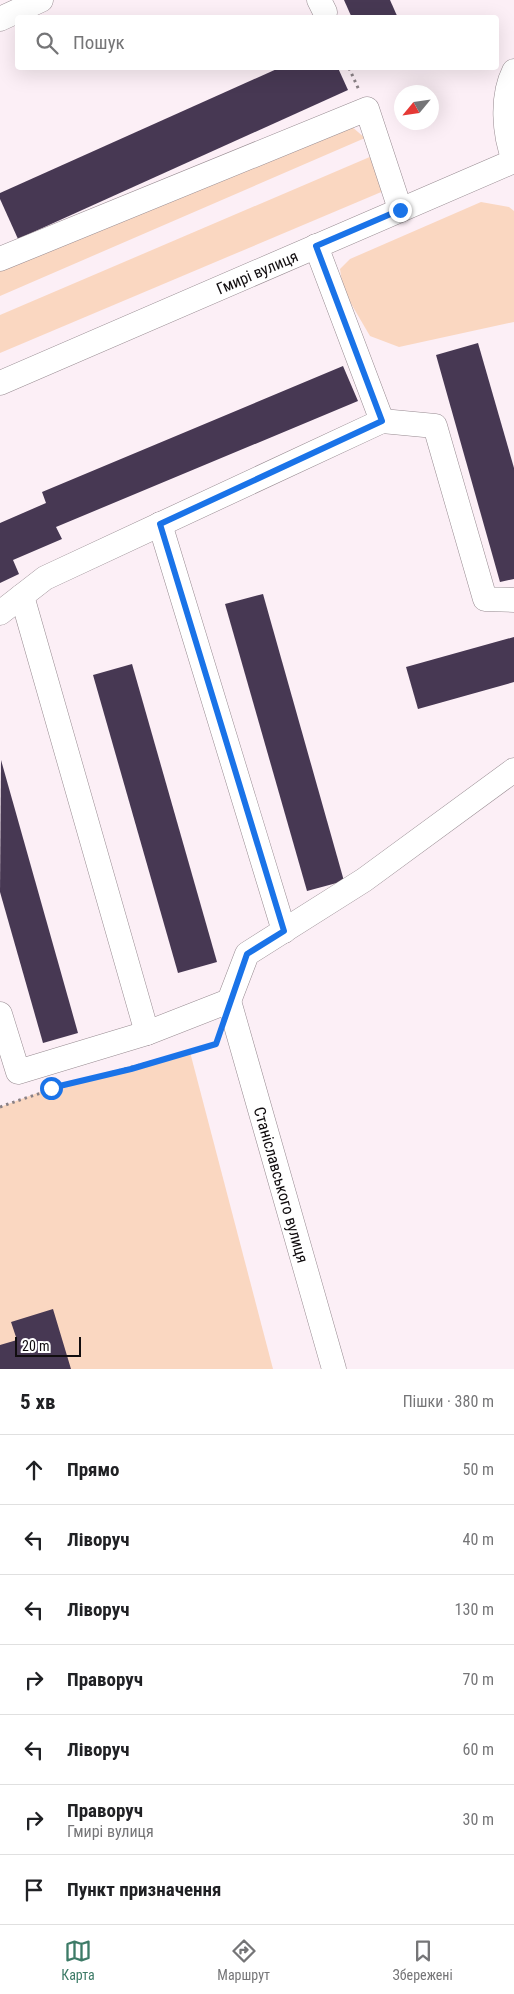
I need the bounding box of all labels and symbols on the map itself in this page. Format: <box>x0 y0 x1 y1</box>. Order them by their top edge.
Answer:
north arrow <box>394 85 439 130</box>
route end <box>389 199 412 222</box>
street label: Гмирі вулиця <box>214 247 301 298</box>
route start <box>40 1077 63 1100</box>
street label: Станіславського вулиця <box>250 1105 312 1265</box>
scale bar <box>15 1334 81 1357</box>

